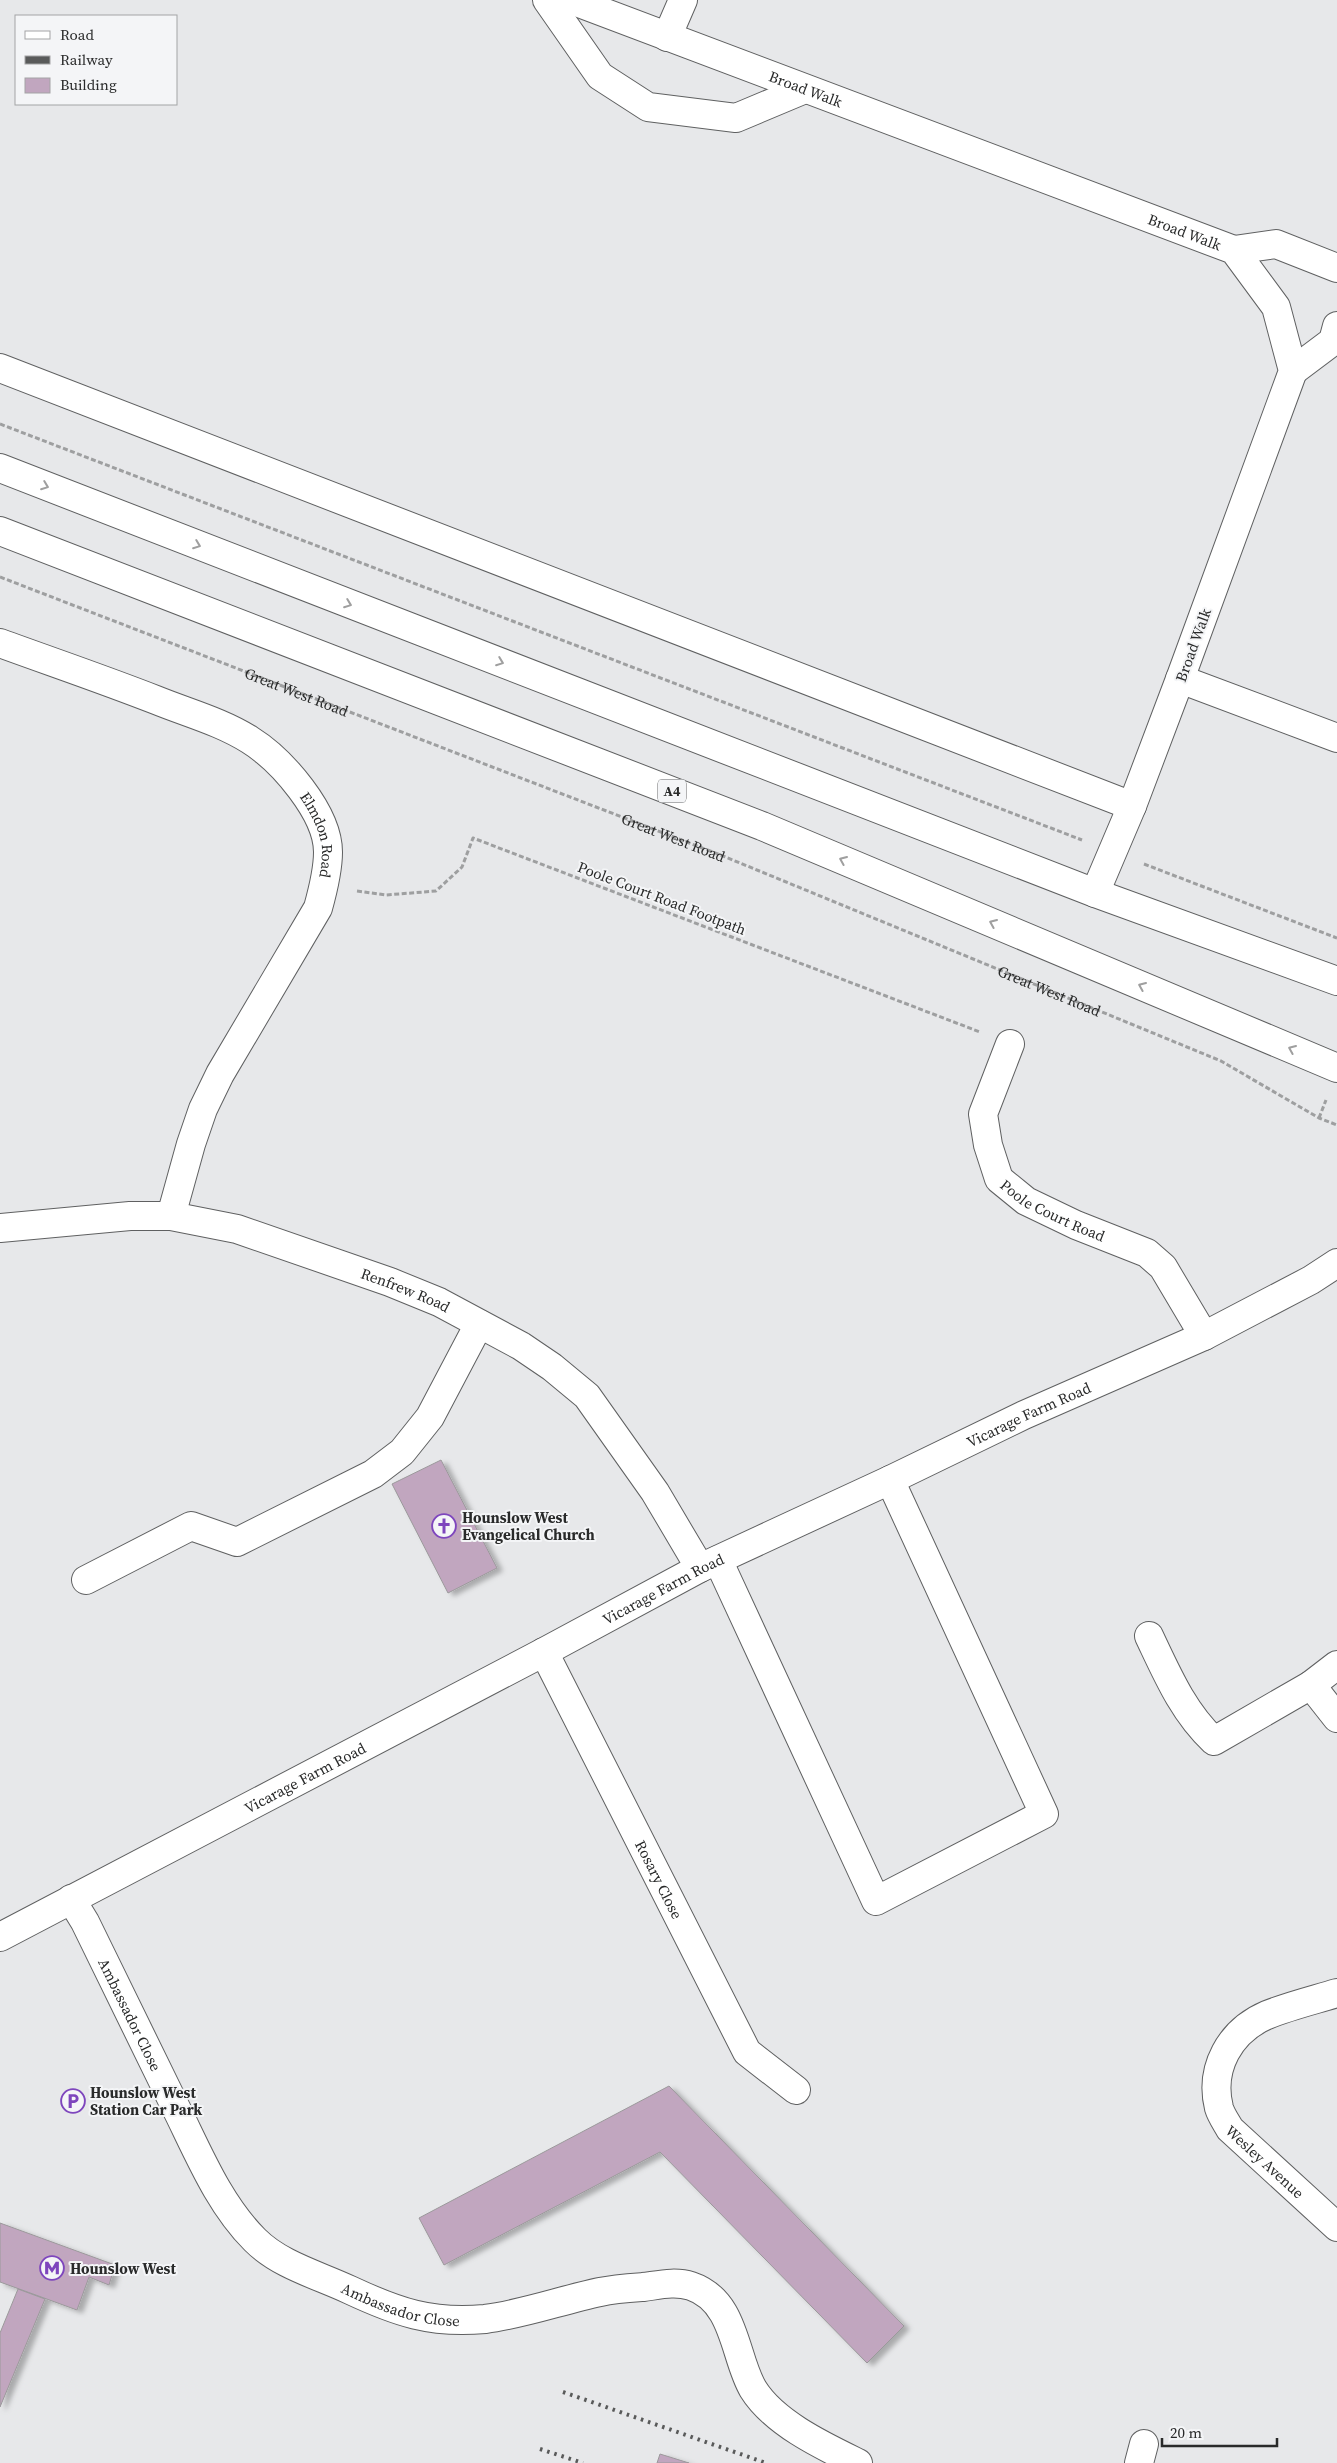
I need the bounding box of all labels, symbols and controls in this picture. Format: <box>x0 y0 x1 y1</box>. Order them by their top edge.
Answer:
legend <box>15 15 178 105</box>
text: Road <box>60 24 94 45</box>
text: Railway <box>60 49 113 70</box>
street label: Broad Walk <box>766 65 846 112</box>
text: Building <box>60 74 117 95</box>
street label: Broad Walk <box>1145 208 1225 255</box>
one-way arrow <box>41 480 49 490</box>
one-way arrow <box>192 539 201 549</box>
one-way arrow <box>344 598 352 608</box>
street label: Broad Walk <box>1170 605 1216 685</box>
one-way arrow <box>495 656 504 667</box>
street label: Great West Road <box>242 662 352 721</box>
road number: A4 <box>658 779 686 802</box>
street label: Elmdon Road <box>296 787 339 880</box>
street label: Great West Road <box>619 807 729 867</box>
one-way arrow <box>839 855 848 866</box>
street label: Poole Court Road Footpath <box>575 856 749 940</box>
one-way arrow <box>989 919 998 929</box>
street label: Great West Road <box>995 960 1105 1021</box>
one-way arrow <box>1138 982 1147 992</box>
one-way arrow <box>1288 1045 1297 1056</box>
street label: Poole Court Road <box>996 1174 1109 1246</box>
street label: Renfrew Road <box>358 1262 455 1317</box>
street label: Vicarage Farm Road <box>963 1376 1094 1452</box>
place label: Hounslow West Evangelical Church <box>462 1507 595 1545</box>
church icon: Hounslow West Evangelical Church <box>431 1513 457 1539</box>
street label: Vicarage Farm Road <box>599 1548 728 1629</box>
street label: Vicarage Farm Road <box>240 1737 370 1818</box>
street label: Rosary Close <box>631 1836 688 1923</box>
street label: Ambassador Close <box>94 1954 167 2075</box>
place label: Hounslow West Station Car Park <box>90 2082 202 2120</box>
parking icon: Hounslow West Station Car Park <box>60 2088 86 2114</box>
street label: Wesley Avenue <box>1221 2120 1309 2203</box>
metro station icon: Hounslow West <box>39 2255 65 2281</box>
place label: Hounslow West <box>70 2258 176 2279</box>
street label: Ambassador Close <box>338 2277 461 2331</box>
scale bar <box>1162 2416 1277 2448</box>
text: 20 m <box>1170 2422 1202 2443</box>

